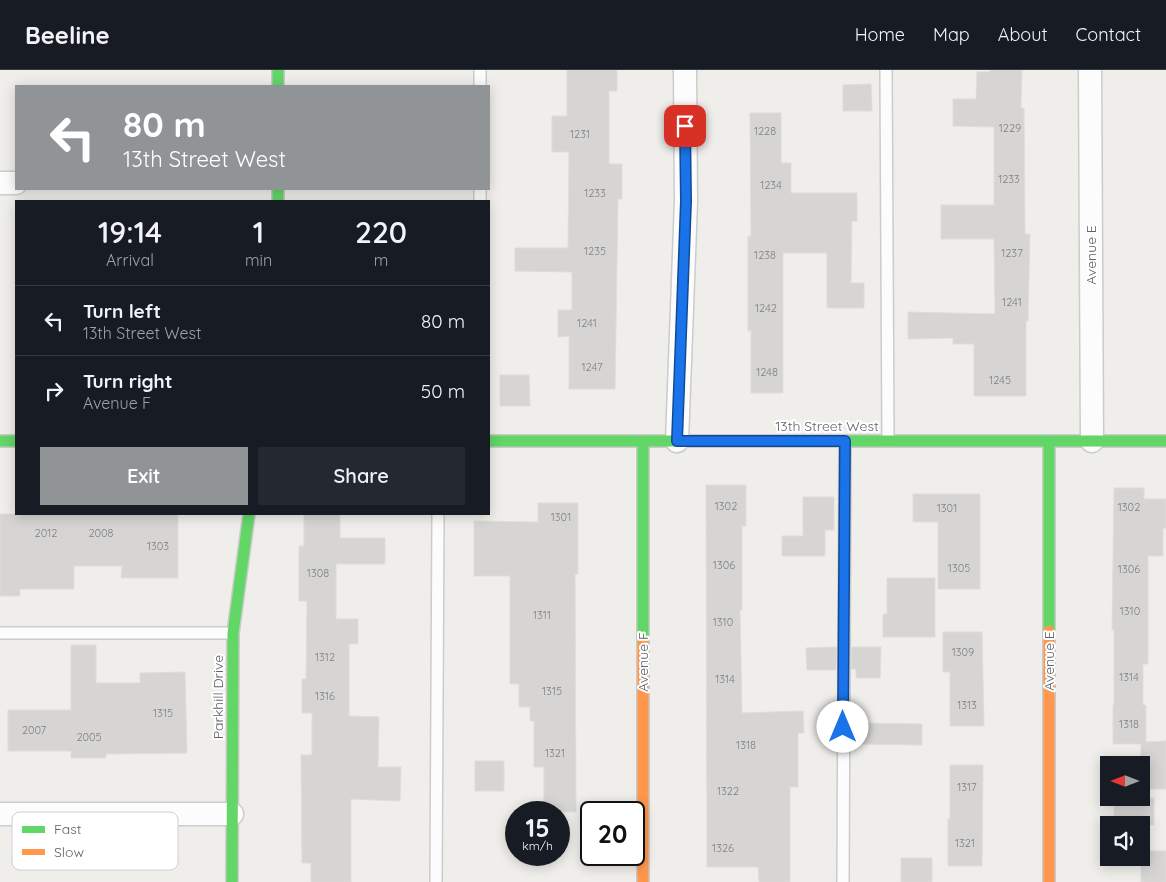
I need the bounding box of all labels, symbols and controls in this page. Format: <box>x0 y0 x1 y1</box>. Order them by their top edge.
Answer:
text: Beeline <box>25 20 110 50</box>
text: Home <box>855 23 905 46</box>
text: Map <box>933 23 970 46</box>
text: About <box>998 23 1048 46</box>
text: Contact <box>1076 23 1141 46</box>
text: 80 m <box>123 102 206 146</box>
icon: left <box>40 105 105 170</box>
pin <box>664 105 706 147</box>
icon: arrive <box>671 112 699 140</box>
house number: 1229 <box>999 121 1021 135</box>
house number: 1228 <box>754 124 776 138</box>
house number: 1231 <box>570 127 590 141</box>
text: 13th Street West <box>123 145 286 173</box>
house number: 1233 <box>998 172 1020 186</box>
house number: 1234 <box>760 178 782 192</box>
house number: 1233 <box>584 186 606 200</box>
text: 19:14 <box>98 213 162 251</box>
text: 1 <box>253 213 264 251</box>
text: 220 <box>355 213 407 251</box>
street label: Avenue E <box>1082 225 1100 285</box>
house number: 1235 <box>584 244 606 258</box>
house number: 1237 <box>1001 246 1023 260</box>
house number: 1238 <box>754 248 776 262</box>
text: Arrival <box>106 250 154 270</box>
text: min <box>245 250 272 270</box>
text: m <box>374 250 388 270</box>
house number: 1241 <box>1002 295 1022 309</box>
text: Turn left <box>83 299 161 323</box>
house number: 1242 <box>755 301 777 315</box>
icon: left <box>40 307 68 335</box>
text: 80 m <box>421 309 465 333</box>
house number: 1241 <box>577 316 597 330</box>
text: 13th Street West <box>83 323 201 343</box>
house number: 1247 <box>581 360 603 374</box>
house number: 1248 <box>756 365 778 379</box>
text: Turn right <box>83 369 172 393</box>
house number: 1245 <box>989 373 1011 387</box>
icon: right <box>40 377 68 405</box>
text: 50 m <box>421 379 465 403</box>
text: Avenue F <box>83 393 151 413</box>
street label: 13th Street West <box>775 417 879 435</box>
button: Exit <box>40 447 248 505</box>
button: Share <box>258 447 465 505</box>
house number: 1302 <box>715 499 737 513</box>
house number: 1302 <box>1118 500 1140 514</box>
house number: 1301 <box>937 501 957 515</box>
house number: 1301 <box>551 510 571 524</box>
house number: 2012 <box>35 526 57 540</box>
house number: 2008 <box>88 526 114 540</box>
house number: 1303 <box>147 539 169 553</box>
house number: 1306 <box>713 558 735 572</box>
house number: 1305 <box>948 561 970 575</box>
house number: 1306 <box>1118 562 1140 576</box>
house number: 1308 <box>307 566 329 580</box>
house number: 1310 <box>1120 604 1140 618</box>
house number: 1311 <box>533 608 551 622</box>
house number: 1310 <box>713 615 733 629</box>
street label: Avenue E <box>1040 631 1058 691</box>
street label: Avenue F <box>634 632 652 692</box>
house number: 1309 <box>952 645 974 659</box>
house number: 1312 <box>315 650 335 664</box>
street label: Parkhill Drive <box>209 655 227 739</box>
house number: 1314 <box>1119 670 1139 684</box>
house number: 1314 <box>715 672 735 686</box>
house number: 1315 <box>542 684 562 698</box>
house number: 1316 <box>315 689 335 703</box>
house number: 1313 <box>957 698 977 712</box>
position arrow <box>816 700 868 752</box>
house number: 1315 <box>153 706 173 720</box>
house number: 1318 <box>1119 717 1139 731</box>
house number: 2007 <box>22 723 46 737</box>
house number: 2005 <box>76 730 102 744</box>
house number: 1318 <box>736 738 756 752</box>
house number: 1321 <box>545 746 565 760</box>
north arrow <box>1100 756 1150 806</box>
map controls <box>1100 756 1150 866</box>
house number: 1317 <box>957 780 977 794</box>
house number: 1322 <box>717 784 739 798</box>
speed limit sign: 20 <box>580 801 645 866</box>
legend <box>12 812 178 870</box>
text: 15 <box>525 812 550 843</box>
button: sound <box>1100 816 1150 866</box>
text: Fast <box>54 820 82 838</box>
house number: 1321 <box>955 836 975 850</box>
text: km/h <box>522 838 553 853</box>
house number: 1326 <box>712 841 734 855</box>
text: Slow <box>54 843 84 861</box>

